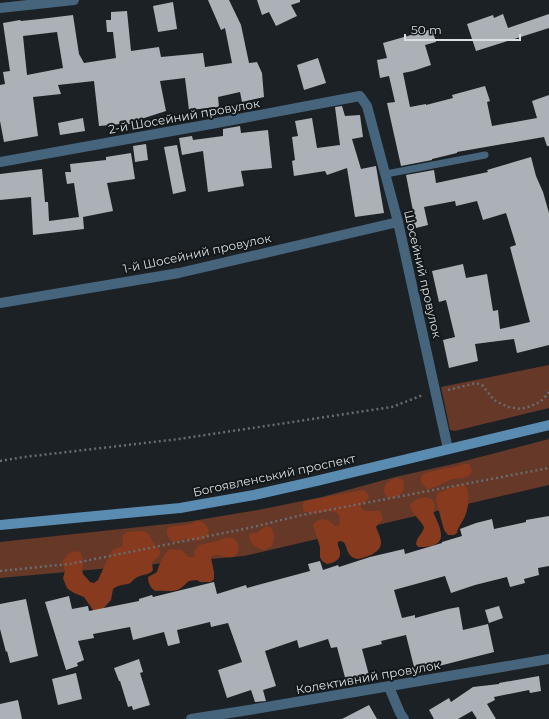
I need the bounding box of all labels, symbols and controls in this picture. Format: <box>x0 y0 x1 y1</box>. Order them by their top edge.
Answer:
scale bar <box>405 16 520 42</box>
text: 50 m <box>411 22 442 37</box>
street label: 2-й Шосейний провулок <box>107 95 261 137</box>
street label: Шосейний провулок <box>401 209 445 339</box>
street label: 1-й Шосейний провулок <box>122 230 272 276</box>
street label: Богоявленський проспект <box>191 450 357 500</box>
street label: Колективний провулок <box>295 657 441 697</box>

